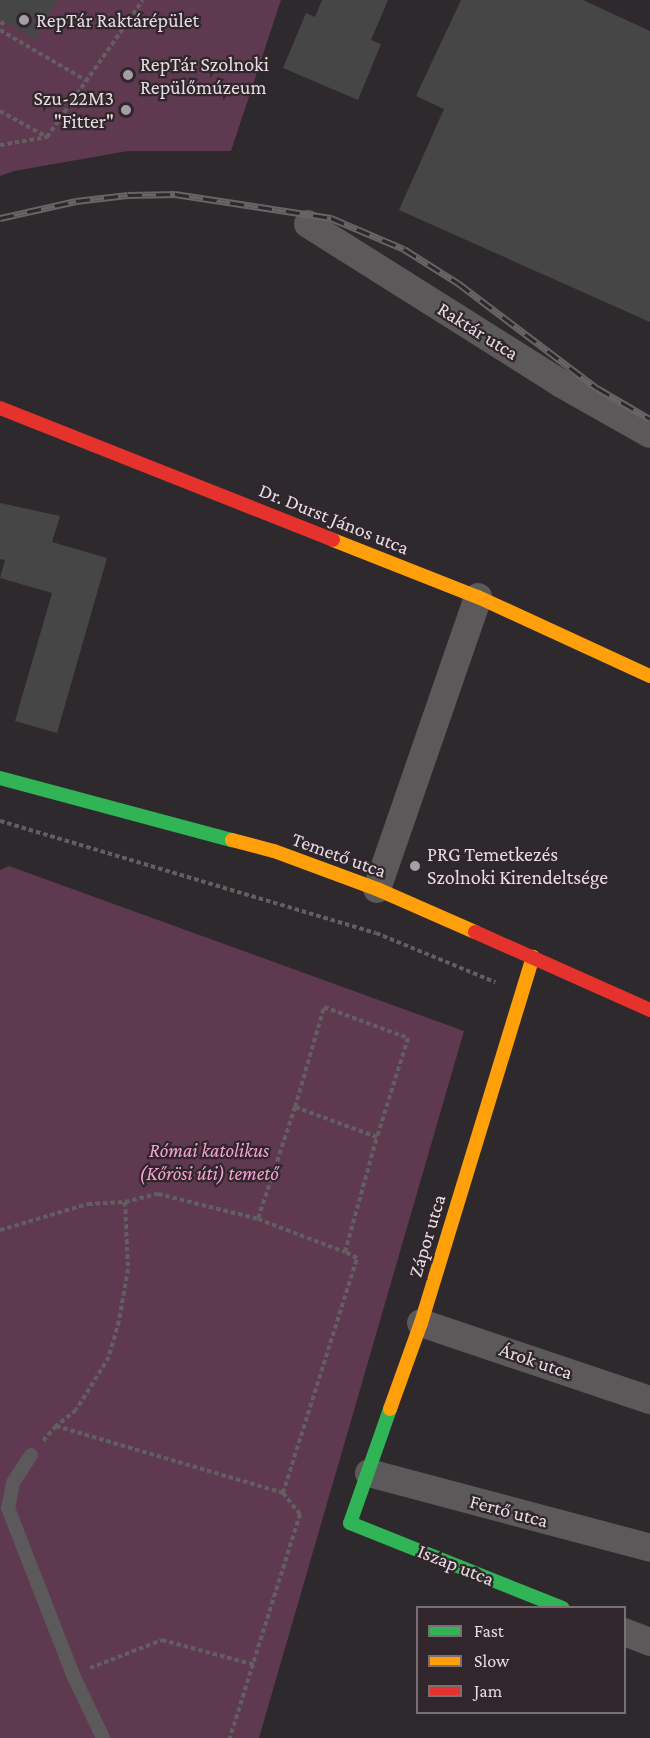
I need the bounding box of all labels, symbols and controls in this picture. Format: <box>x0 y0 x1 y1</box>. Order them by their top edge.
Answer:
place label: RepTár Raktárépület <box>36 8 199 32</box>
marker: RepTár Raktárépület <box>17 13 31 27</box>
place label: RepTár Szolnoki Repülőmúzeum <box>140 52 269 99</box>
marker: RepTár Szolnoki Repülőmúzeum <box>121 68 135 82</box>
place label: Szu-22M3 "Fitter" <box>34 86 114 133</box>
marker: Szu-22M3 "Fitter" <box>119 103 133 117</box>
street label: Raktár utca <box>433 297 523 365</box>
street label: Dr. Durst János utca <box>256 478 412 560</box>
street label: Temető utca <box>289 827 389 883</box>
place label: PRG Temetkezés Szolnoki Kirendeltsége <box>427 843 608 890</box>
marker: PRG Temetkezés Szolnoki Kirendeltsége <box>408 859 422 873</box>
park label: Római katolikus (Kőrösi úti) temető <box>139 1138 279 1185</box>
street label: Zápor utca <box>403 1192 451 1280</box>
street label: Árok utca <box>496 1337 576 1385</box>
street label: Fertő utca <box>467 1489 551 1533</box>
street label: Iszap utca <box>414 1539 498 1591</box>
legend <box>416 1606 626 1714</box>
text: Fast <box>474 1621 504 1641</box>
text: Slow <box>474 1651 509 1671</box>
text: Jam <box>474 1681 502 1701</box>

